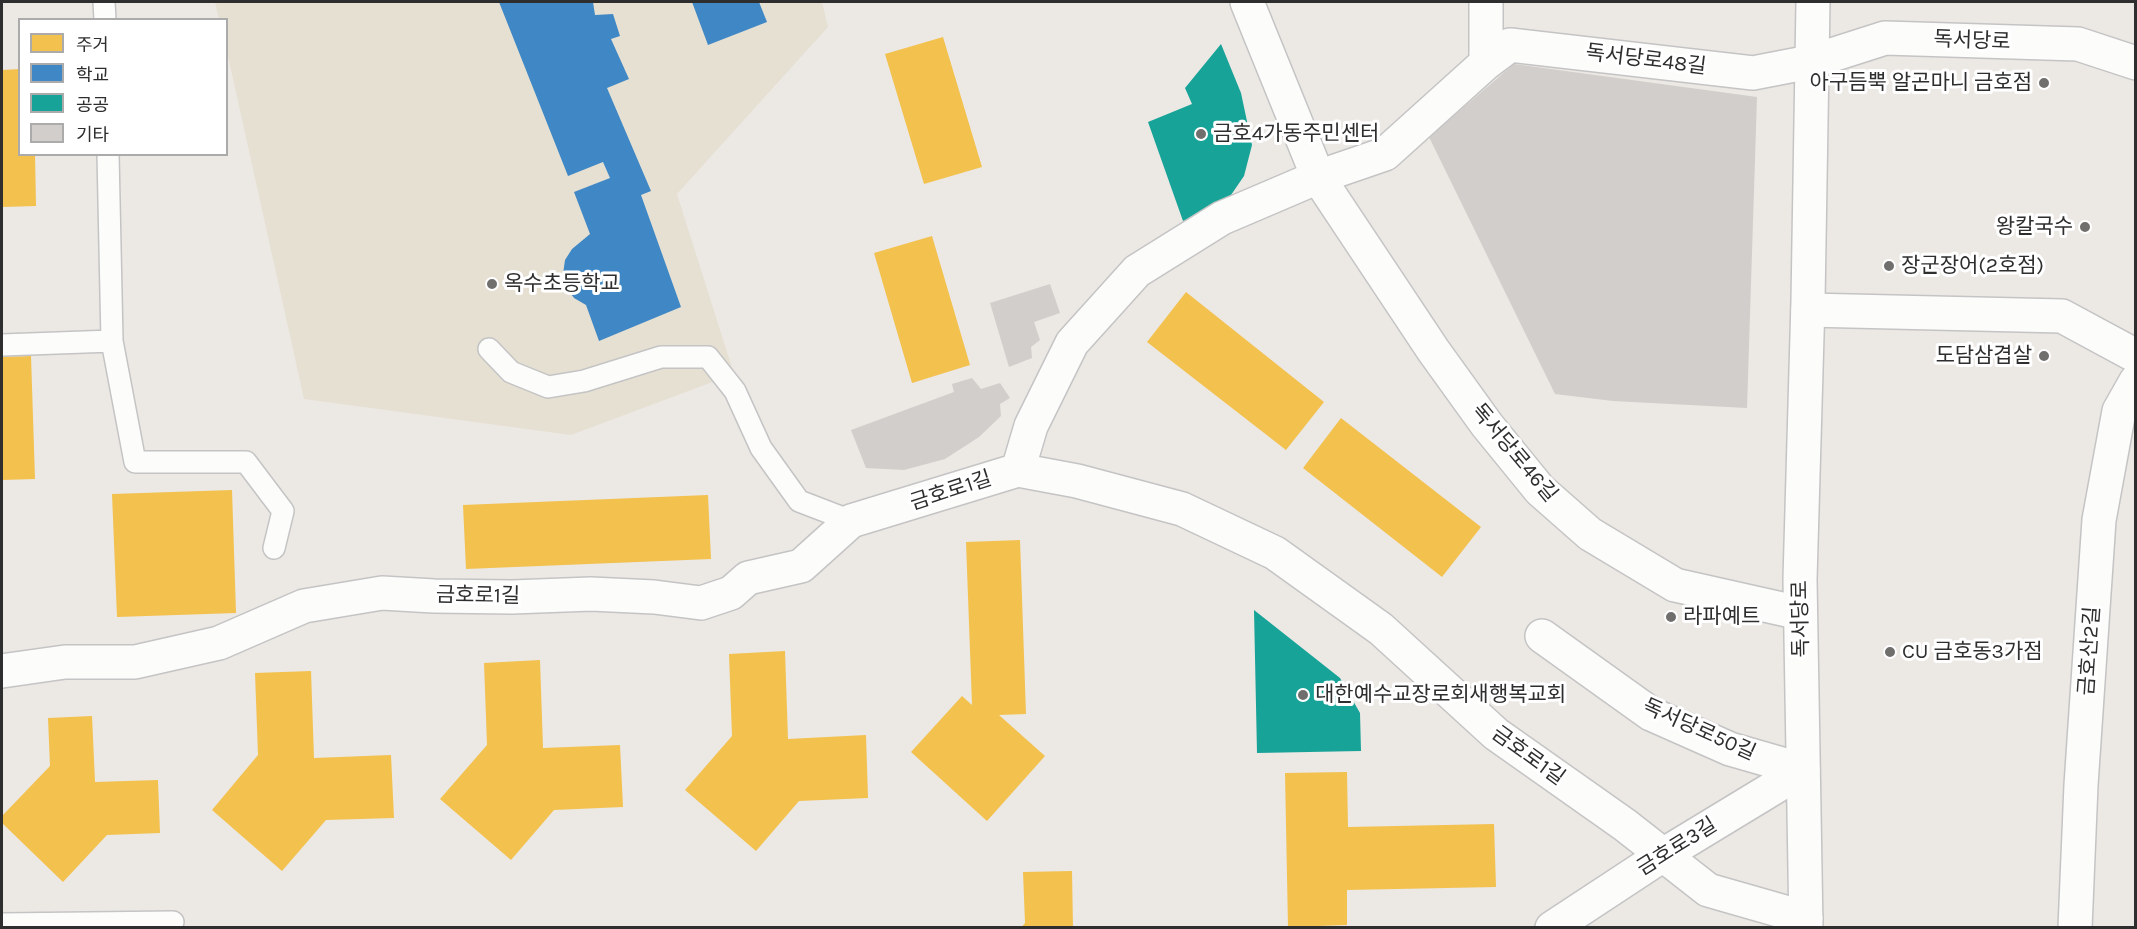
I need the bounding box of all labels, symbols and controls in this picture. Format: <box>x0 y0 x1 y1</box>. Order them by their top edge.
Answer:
legend <box>18 18 228 156</box>
street label: 독서당로 <box>1933 27 2011 55</box>
text: 주거 <box>76 34 109 56</box>
street label: 독서당로48길 <box>1584 40 1708 80</box>
text: 학교 <box>76 64 109 86</box>
place label: 아구듬뿍 알곤마니 금호점 <box>1810 70 2032 96</box>
marker: 아구듬뿍 알곤마니 금호점 <box>2037 76 2051 90</box>
text: 공공 <box>76 94 109 116</box>
place label: 금호4가동주민센터 <box>1213 121 1379 147</box>
text: 기타 <box>76 124 109 146</box>
marker: 금호4가동주민센터 <box>1194 127 1208 141</box>
place label: 왕칼국수 <box>1996 214 2073 240</box>
marker: 왕칼국수 <box>2078 220 2092 234</box>
place label: 장군장어(2호점) <box>1901 253 2044 279</box>
marker: 장군장어(2호점) <box>1882 259 1896 273</box>
place label: 옥수초등학교 <box>504 271 620 297</box>
marker: 옥수초등학교 <box>485 277 499 291</box>
place label: 도담삼겹살 <box>1935 343 2032 369</box>
marker: 도담삼겹살 <box>2037 349 2051 363</box>
street label: 독서당로46길 <box>1466 399 1562 507</box>
street label: 금호로1길 <box>907 466 995 516</box>
street label: 독서당로 <box>1788 580 1814 658</box>
street label: 금호로1길 <box>436 583 520 609</box>
place label: 라파예트 <box>1683 604 1760 630</box>
street label: 금호산2길 <box>2074 606 2106 696</box>
marker: 라파예트 <box>1664 610 1678 624</box>
place label: CU 금호동3가점 <box>1902 639 2043 665</box>
marker: CU 금호동3가점 <box>1883 645 1897 659</box>
place label: 대한예수교장로회새행복교회 <box>1315 682 1566 708</box>
marker: 대한예수교장로회새행복교회 <box>1296 688 1310 702</box>
street label: 독서당로50길 <box>1639 694 1759 766</box>
street label: 금호로1길 <box>1487 721 1569 791</box>
street label: 금호로3길 <box>1632 813 1722 881</box>

